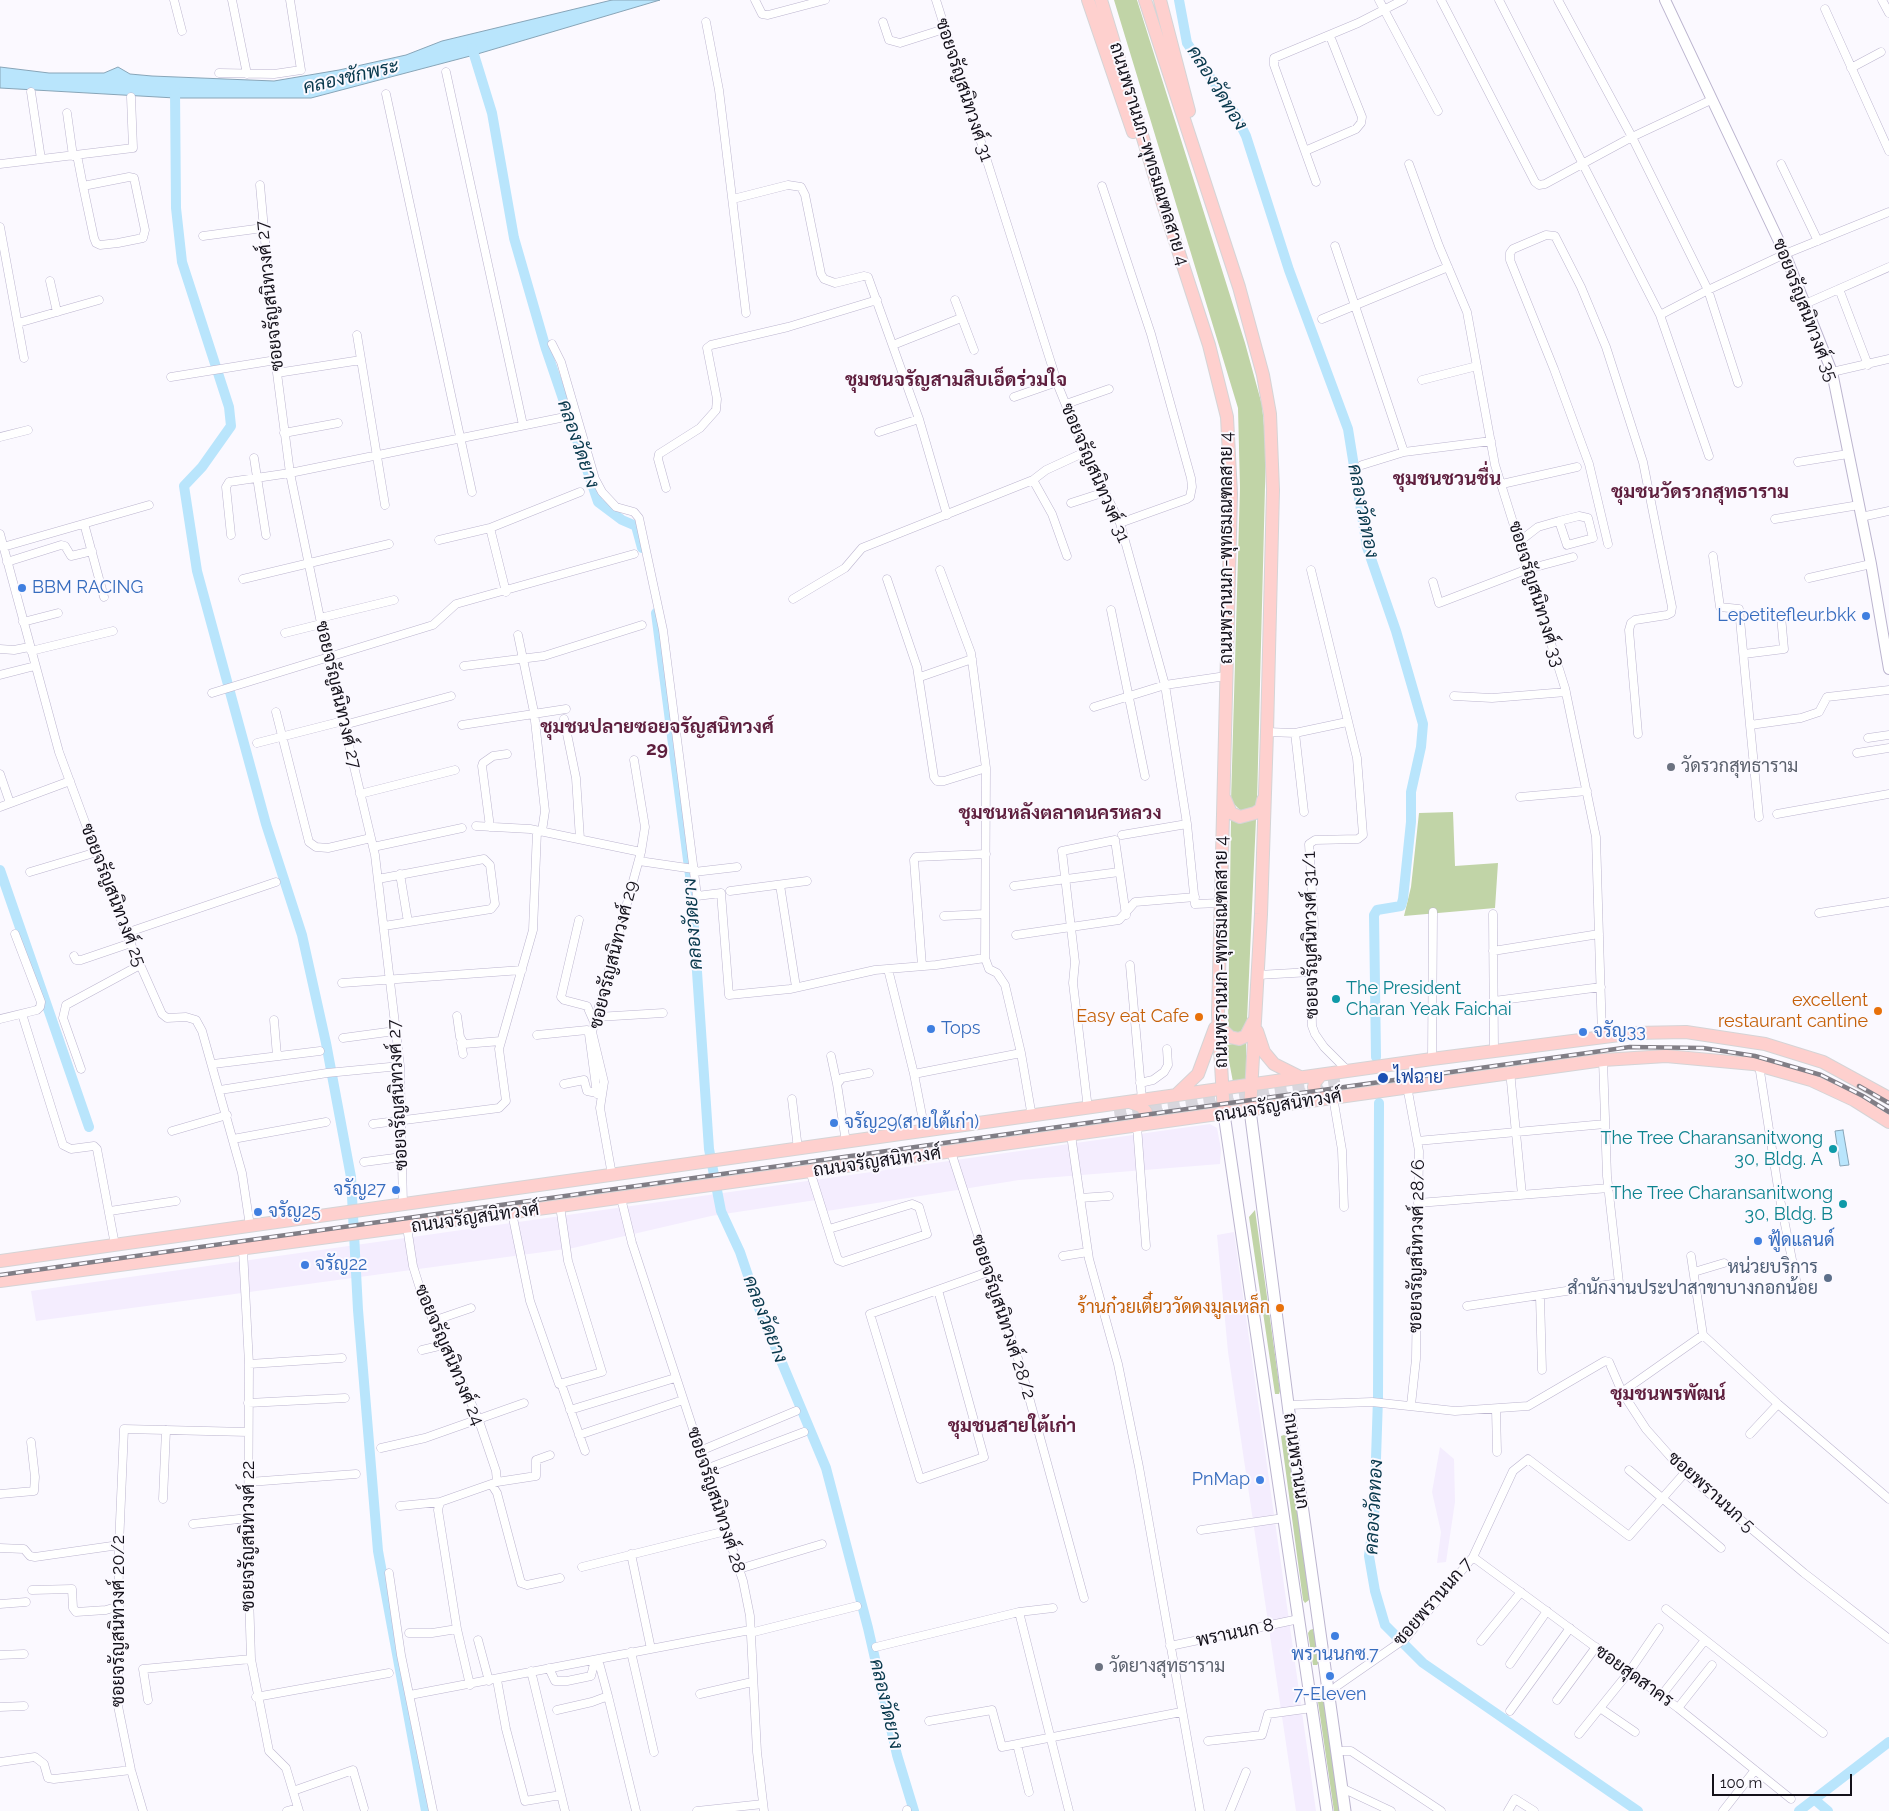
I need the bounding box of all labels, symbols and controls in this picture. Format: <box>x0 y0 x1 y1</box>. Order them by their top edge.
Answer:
street label: ซอยจรัญสนิทวงศ์ 31 <box>931 16 997 164</box>
street label: ถนนพรานนก-พุทธมณฑลสาย 4 <box>1105 40 1193 268</box>
water label: คลองวัดทอง <box>1182 41 1252 135</box>
water label: คลองชักพระ <box>301 55 401 99</box>
street label: ซอยจรัญสนิทวงศ์ 27 <box>251 220 289 372</box>
street label: ซอยจรัญสนิทวงศ์ 35 <box>1768 235 1842 385</box>
district label: ชุมชนจรัญสามสิบเอ็ดร่วมใจ <box>845 369 1067 391</box>
water label: คลองวัดยาง <box>552 397 604 491</box>
street label: ซอยจรัญสนิทวงศ์ 31 <box>1056 400 1134 546</box>
street label: ถนนพรานนก-พุทธมณฑลสาย 4 <box>1216 432 1238 664</box>
water label: คลองวัดทอง <box>1343 462 1383 560</box>
district label: ชุมชนชวนชื่น <box>1393 468 1501 490</box>
district label: ชุมชนวัดรวกสุทธาราม <box>1611 481 1789 503</box>
street label: ซอยจรัญสนิทวงศ์ 33 <box>1504 518 1568 670</box>
place label: BBM RACING <box>32 577 143 599</box>
marker: BBM RACING <box>16 582 28 594</box>
place label: Lepetitefleur.bkk <box>1717 605 1856 627</box>
marker: Lepetitefleur.bkk <box>1860 610 1872 622</box>
street label: ซอยจรัญสนิทวงศ์ 27 <box>310 619 366 771</box>
district label: ชุมชนปลายซอยจรัญสนิทวงศ์ 29 <box>540 716 774 760</box>
place label: วัดรวกสุทธาราม <box>1681 756 1798 778</box>
marker: วัดรวกสุทธาราม <box>1665 761 1677 773</box>
district label: ชุมชนหลังตลาดนครหลวง <box>958 802 1162 824</box>
street label: ซอยจรัญสนิทวงศ์ 25 <box>76 820 150 970</box>
street label: ถนนพรานนก-พุทธมณฑลสาย 4 <box>1211 836 1233 1068</box>
street label: ซอยจรัญสนิทวงศ์ 31/1 <box>1299 851 1323 1019</box>
water label: คลองวัดยาง <box>678 877 708 971</box>
street label: ซอยจรัญสนิทวงศ์ 29 <box>585 879 643 1031</box>
place label: The President Charan Yeak Faichai <box>1346 978 1512 1021</box>
place label: excellent restaurant cantine <box>1718 990 1868 1032</box>
marker: The President Charan Yeak Faichai <box>1330 993 1342 1005</box>
marker: excellent restaurant cantine <box>1872 1005 1884 1017</box>
place label: Easy eat Cafe <box>1076 1006 1189 1028</box>
marker: Easy eat Cafe <box>1193 1011 1205 1023</box>
place label: Tops <box>941 1018 980 1040</box>
street label: ซอยจรัญสนิทวงศ์ 27 <box>383 1019 413 1171</box>
place label: จรัญ33 <box>1593 1021 1646 1043</box>
marker: Tops <box>925 1023 937 1035</box>
marker: จรัญ33 <box>1577 1026 1589 1038</box>
place label: ไฟฉาย <box>1394 1067 1443 1089</box>
marker: ไฟฉาย <box>1376 1071 1390 1085</box>
street label: ถนนจรัญสนิทวงศ์ <box>1213 1085 1343 1127</box>
place label: จรัญ29(สายใต้เก่า) <box>844 1112 979 1134</box>
marker: จรัญ29(สายใต้เก่า) <box>828 1117 840 1129</box>
place label: The Tree Charansanitwong 30, Bldg. A <box>1600 1128 1823 1170</box>
street label: ถนนจรัญสนิทวงศ์ <box>812 1142 942 1182</box>
marker: The Tree Charansanitwong 30, Bldg. A <box>1827 1143 1839 1155</box>
street label: ซอยจรัญสนิทวงศ์ 28/6 <box>1405 1159 1429 1333</box>
place label: จรัญ27 <box>333 1179 386 1201</box>
place label: The Tree Charansanitwong 30, Bldg. B <box>1610 1183 1833 1226</box>
marker: จรัญ27 <box>390 1184 402 1196</box>
street label: ถนนจรัญสนิทวงศ์ <box>410 1198 540 1238</box>
marker: The Tree Charansanitwong 30, Bldg. B <box>1837 1198 1849 1210</box>
place label: จรัญ25 <box>268 1201 321 1223</box>
marker: จรัญ25 <box>252 1206 264 1218</box>
place label: ฟู้ดแลนด์ <box>1768 1230 1835 1252</box>
street label: ซอยจรัญสนิทวงศ์ 28/2 <box>966 1232 1040 1402</box>
marker: ฟู้ดแลนด์ <box>1752 1235 1764 1247</box>
place label: จรัญ22 <box>315 1254 367 1276</box>
place label: หน่วยบริการ สำนักงานประปาสาขาบางกอกน้อย <box>1567 1257 1818 1300</box>
marker: จรัญ22 <box>299 1259 311 1271</box>
water label: คลองวัดยาง <box>738 1272 792 1366</box>
marker: หน่วยบริการ สำนักงานประปาสาขาบางกอกน้อย <box>1822 1272 1834 1284</box>
street label: ซอยจรัญสนิทวงศ์ 24 <box>409 1281 489 1429</box>
place label: ร้านก๋วยเตี๋ยววัดดงมูลเหล็ก <box>1077 1297 1270 1319</box>
marker: ร้านก๋วยเตี๋ยววัดดงมูลเหล็ก <box>1274 1302 1286 1314</box>
district label: ชุมชนพรพัฒน์ <box>1610 1383 1726 1405</box>
street label: ถนนพรานนก <box>1279 1411 1313 1511</box>
district label: ชุมชนสายใต้เก่า <box>948 1415 1076 1437</box>
street label: ซอยจรัญสนิทวงศ์ 28 <box>682 1424 750 1576</box>
street label: ซอยพรานนก 5 <box>1663 1447 1759 1537</box>
water label: คลองวัดทอง <box>1360 1459 1388 1555</box>
street label: ซอยจรัญสนิทวงศ์ 22 <box>238 1461 260 1611</box>
place label: PnMap <box>1192 1469 1250 1491</box>
marker: PnMap <box>1254 1474 1266 1486</box>
street label: ซอยจรัญสนิทวงศ์ 20/2 <box>108 1535 130 1707</box>
street label: ซอยพรานนก 7 <box>1389 1553 1477 1651</box>
street label: พรานนก 8 <box>1194 1614 1276 1652</box>
marker: พรานนกซ.7 <box>1329 1630 1341 1642</box>
street label: ซอยสุดสาคร <box>1591 1640 1677 1712</box>
place label: พรานนกซ.7 <box>1291 1644 1379 1666</box>
place label: วัดยางสุทธาราม <box>1109 1656 1225 1678</box>
water label: คลองวัดยาง <box>865 1657 907 1751</box>
marker: วัดยางสุทธาราม <box>1093 1661 1105 1673</box>
marker: 7-Eleven <box>1324 1670 1336 1682</box>
place label: 7-Eleven <box>1293 1684 1367 1706</box>
scale bar <box>1714 1764 1854 1796</box>
text: 100 m <box>1720 1774 1762 1792</box>

